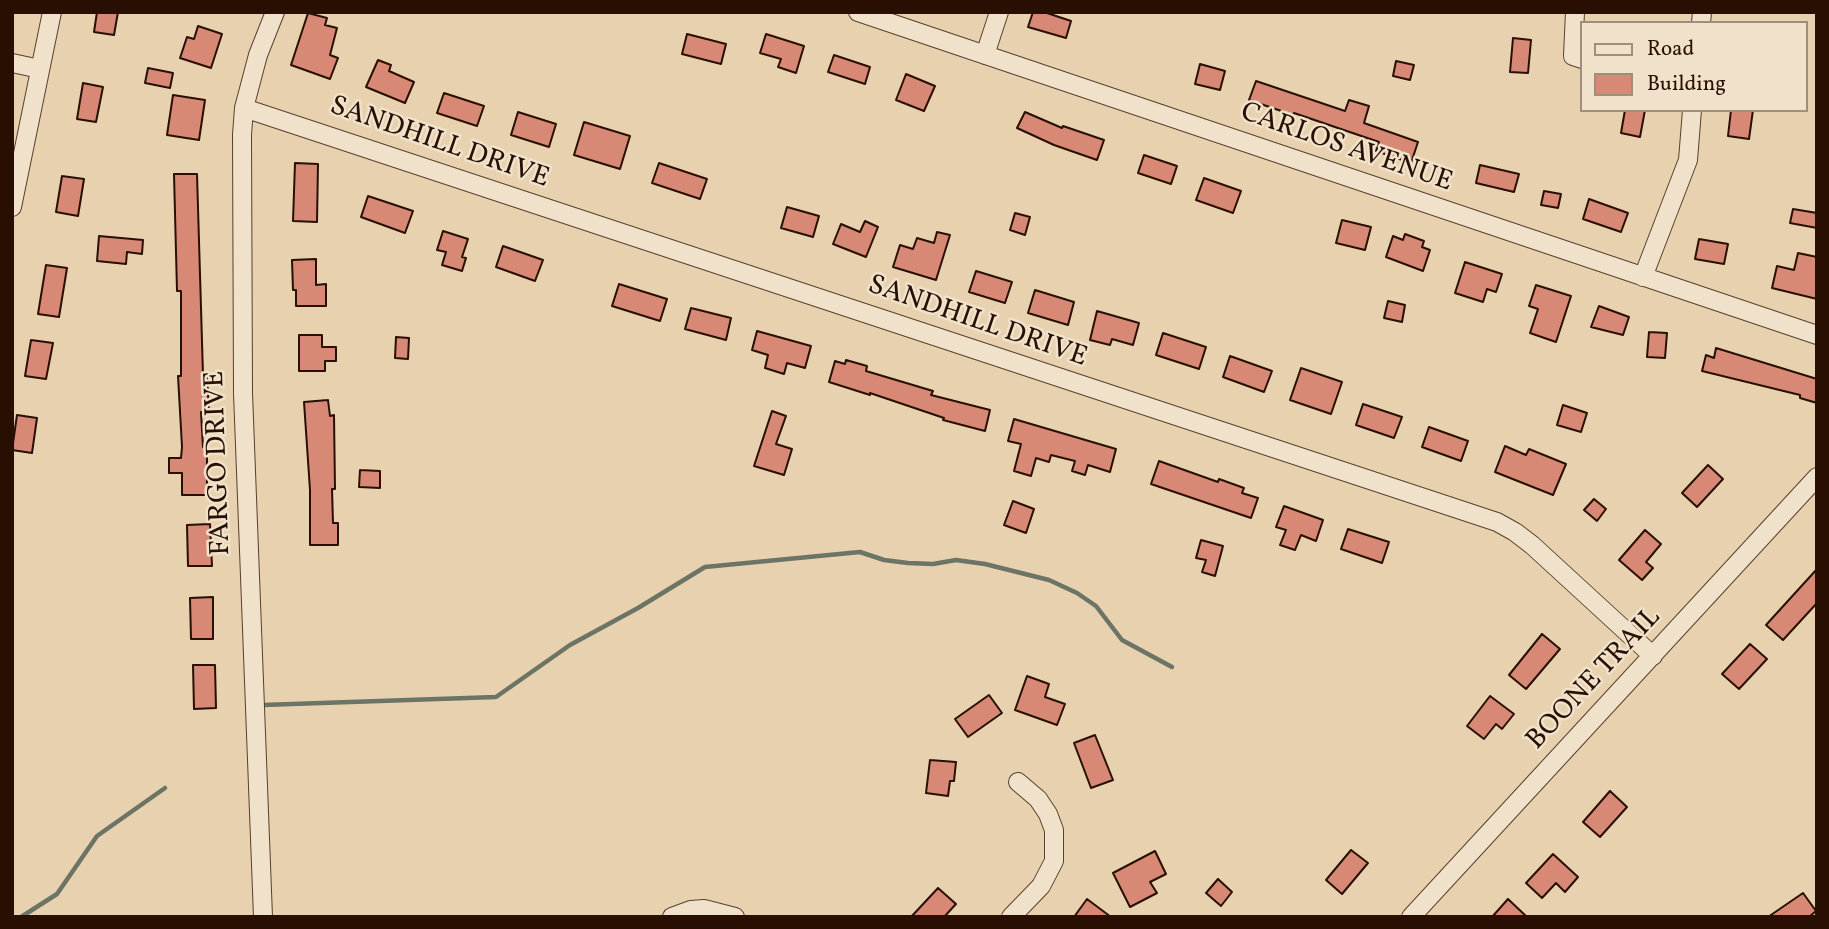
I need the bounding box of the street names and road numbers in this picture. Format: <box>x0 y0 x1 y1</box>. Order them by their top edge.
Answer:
street label: SANDHILL DRIVE <box>325 91 553 197</box>
street label: CARLOS AVENUE <box>1236 97 1456 201</box>
street label: SANDHILL DRIVE <box>863 270 1091 376</box>
street label: FARGO DRIVE <box>200 370 240 556</box>
street label: BOONE TRAIL <box>1521 602 1669 758</box>

